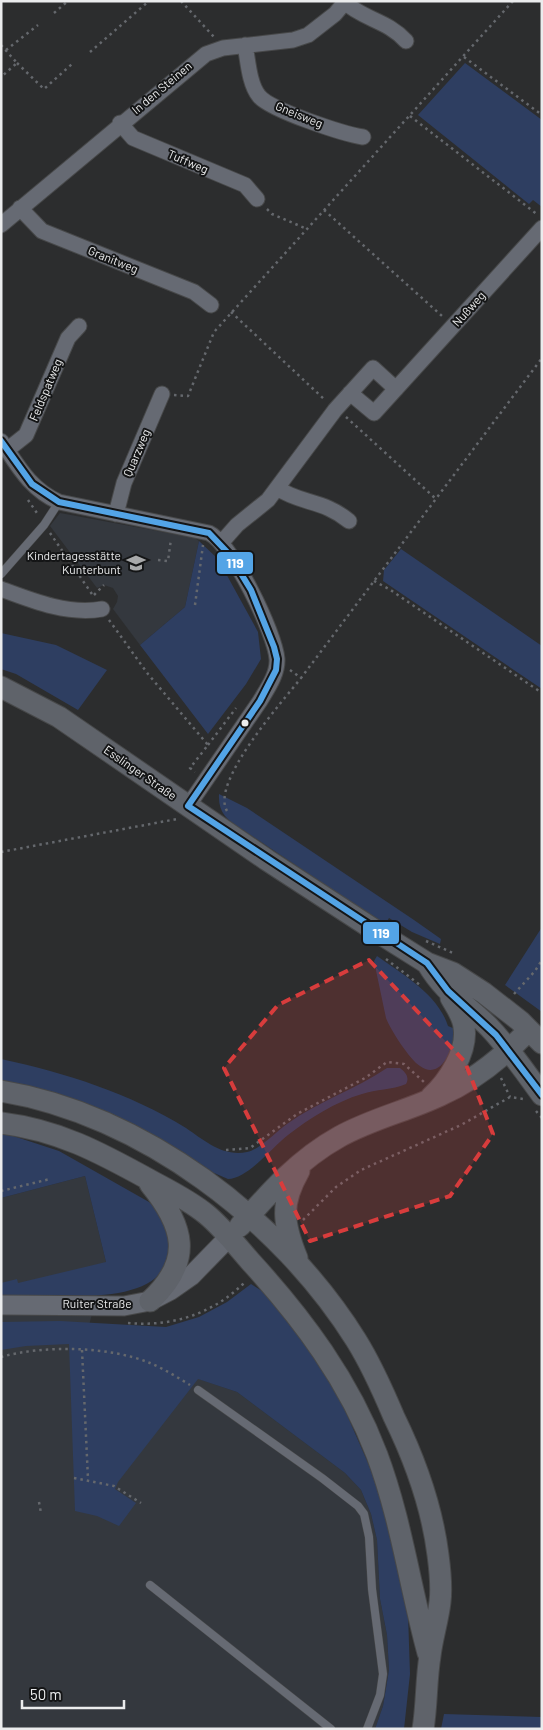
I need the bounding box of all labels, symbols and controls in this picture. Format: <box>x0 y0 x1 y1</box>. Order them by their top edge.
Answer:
street label: In den Steinen <box>129 58 194 116</box>
street label: Gneisweg <box>274 98 325 130</box>
street label: Tuffweg <box>166 146 211 176</box>
street label: Granitweg <box>86 243 141 275</box>
street label: Nußweg <box>449 288 488 329</box>
street label: Feldspatweg <box>26 356 64 423</box>
street label: Quarzweg <box>120 427 152 479</box>
place label: Kindertagesstätte Kunterbunt <box>27 548 121 576</box>
line badge: 119 <box>216 551 254 575</box>
school or university icon: Kindertagesstätte Kunterbunt <box>125 552 147 574</box>
text: 119 <box>226 554 244 571</box>
unlabelled marker <box>240 718 250 728</box>
street label: Esslinger Straße <box>102 742 180 802</box>
line badge: 119 <box>362 921 400 945</box>
text: 119 <box>372 924 390 941</box>
street label: Ruiter Straße <box>62 1296 132 1310</box>
scale bar <box>22 1678 125 1710</box>
text: 50 m <box>30 1685 62 1703</box>

